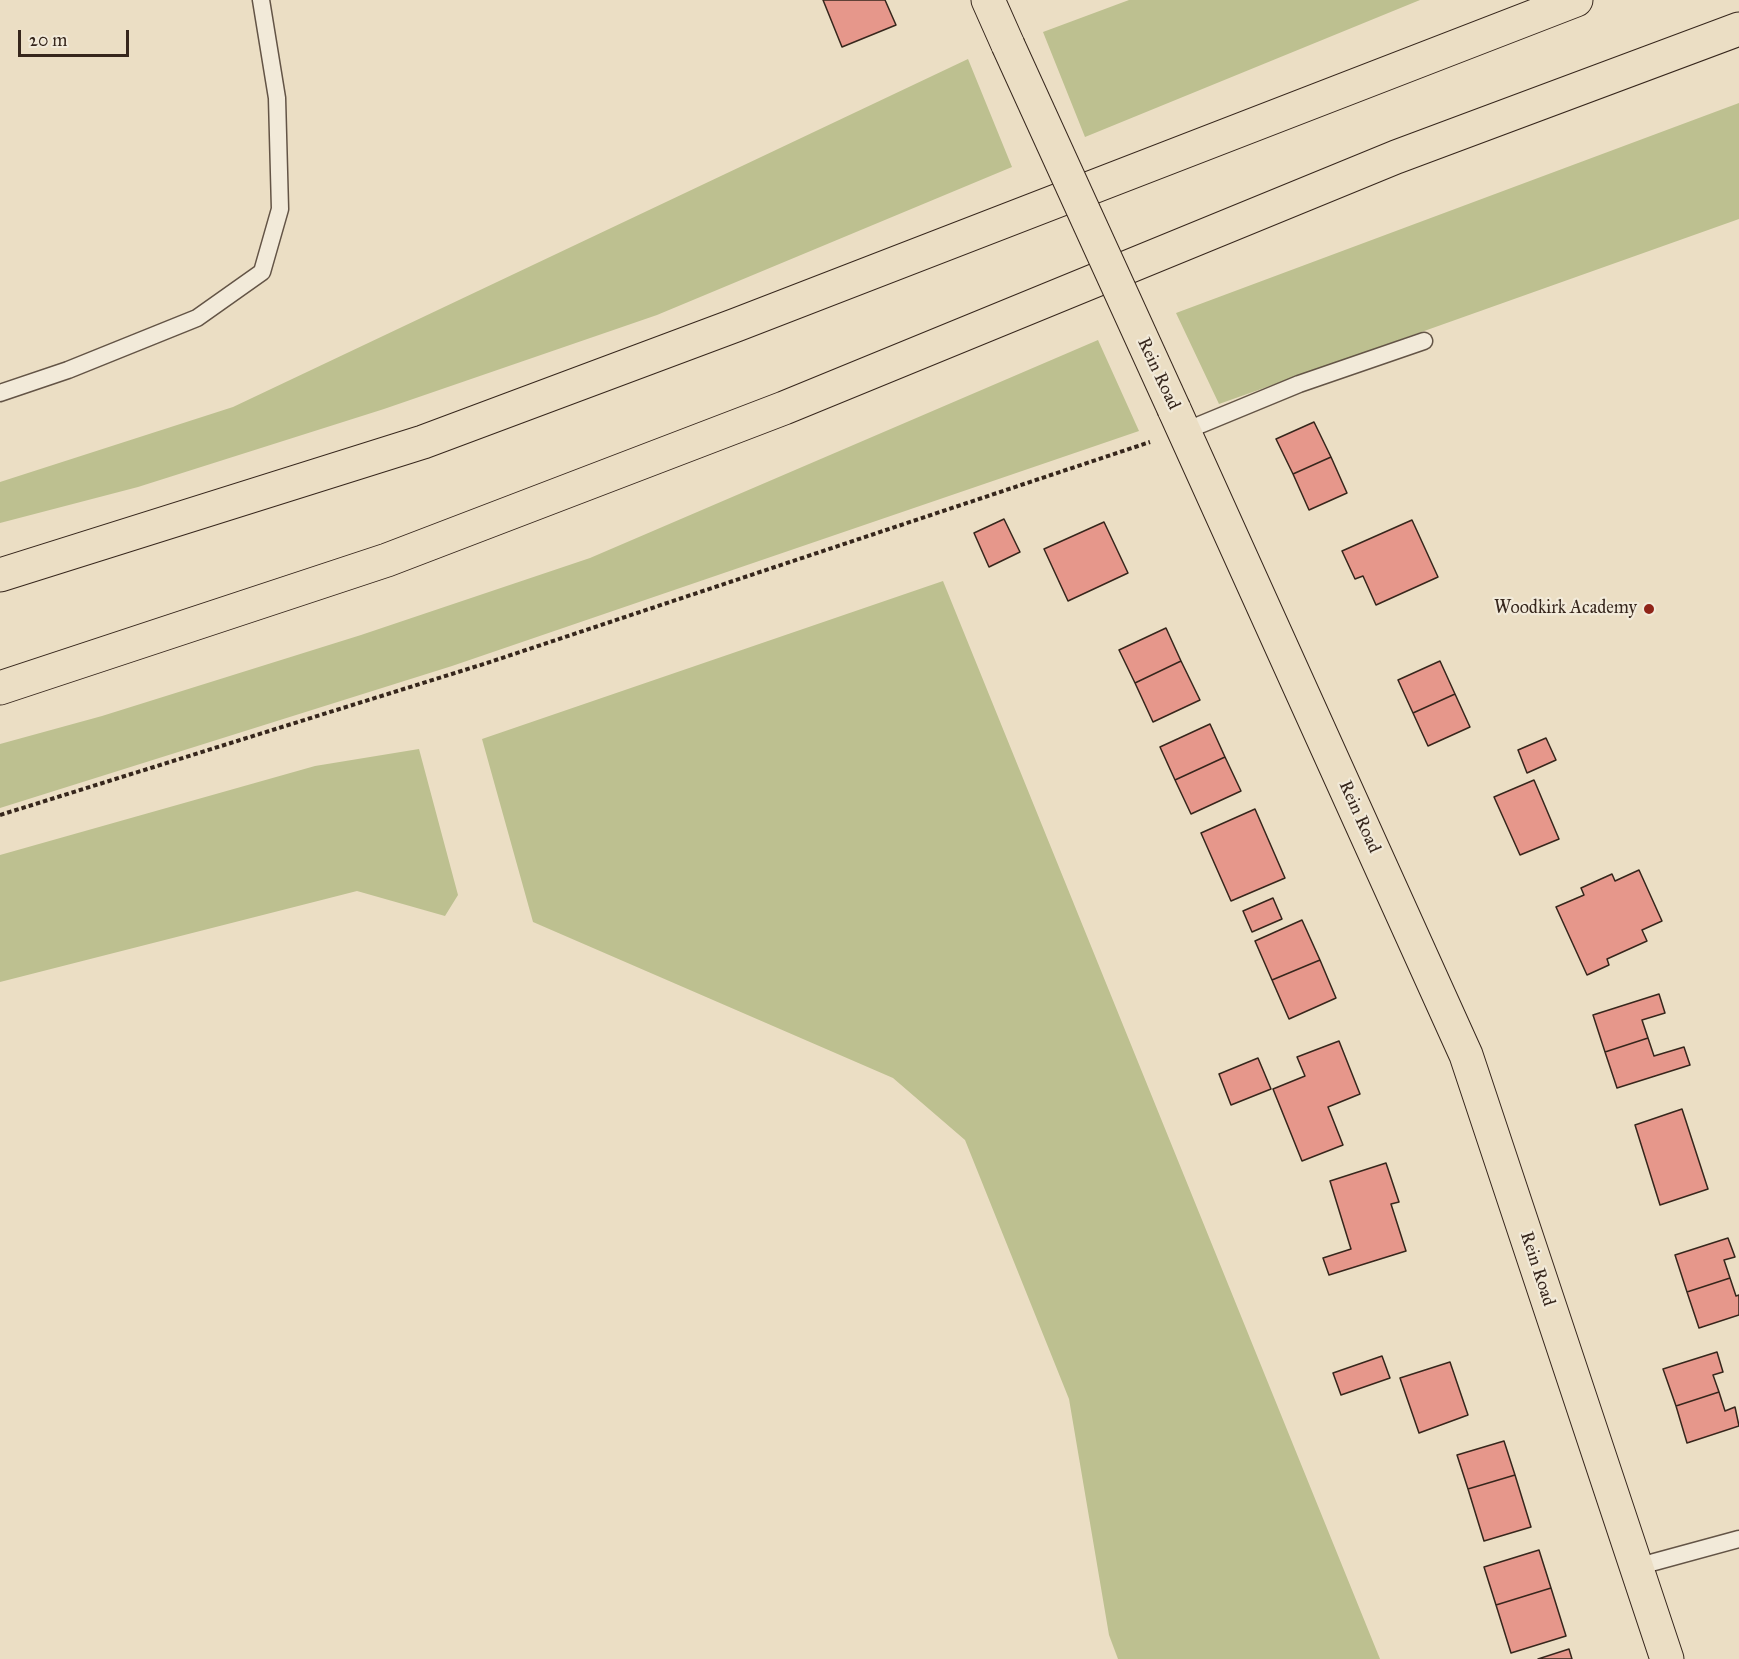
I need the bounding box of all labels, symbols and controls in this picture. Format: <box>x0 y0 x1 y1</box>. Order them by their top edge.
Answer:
scale bar <box>21 18 132 56</box>
text: 20 m <box>29 29 67 51</box>
street label: Rein Road <box>1132 335 1184 413</box>
place label: Woodkirk Academy <box>1494 598 1637 620</box>
marker: Woodkirk Academy <box>1642 602 1656 616</box>
street label: Rein Road <box>1333 777 1385 857</box>
street label: Rein Road <box>1515 1229 1559 1309</box>

